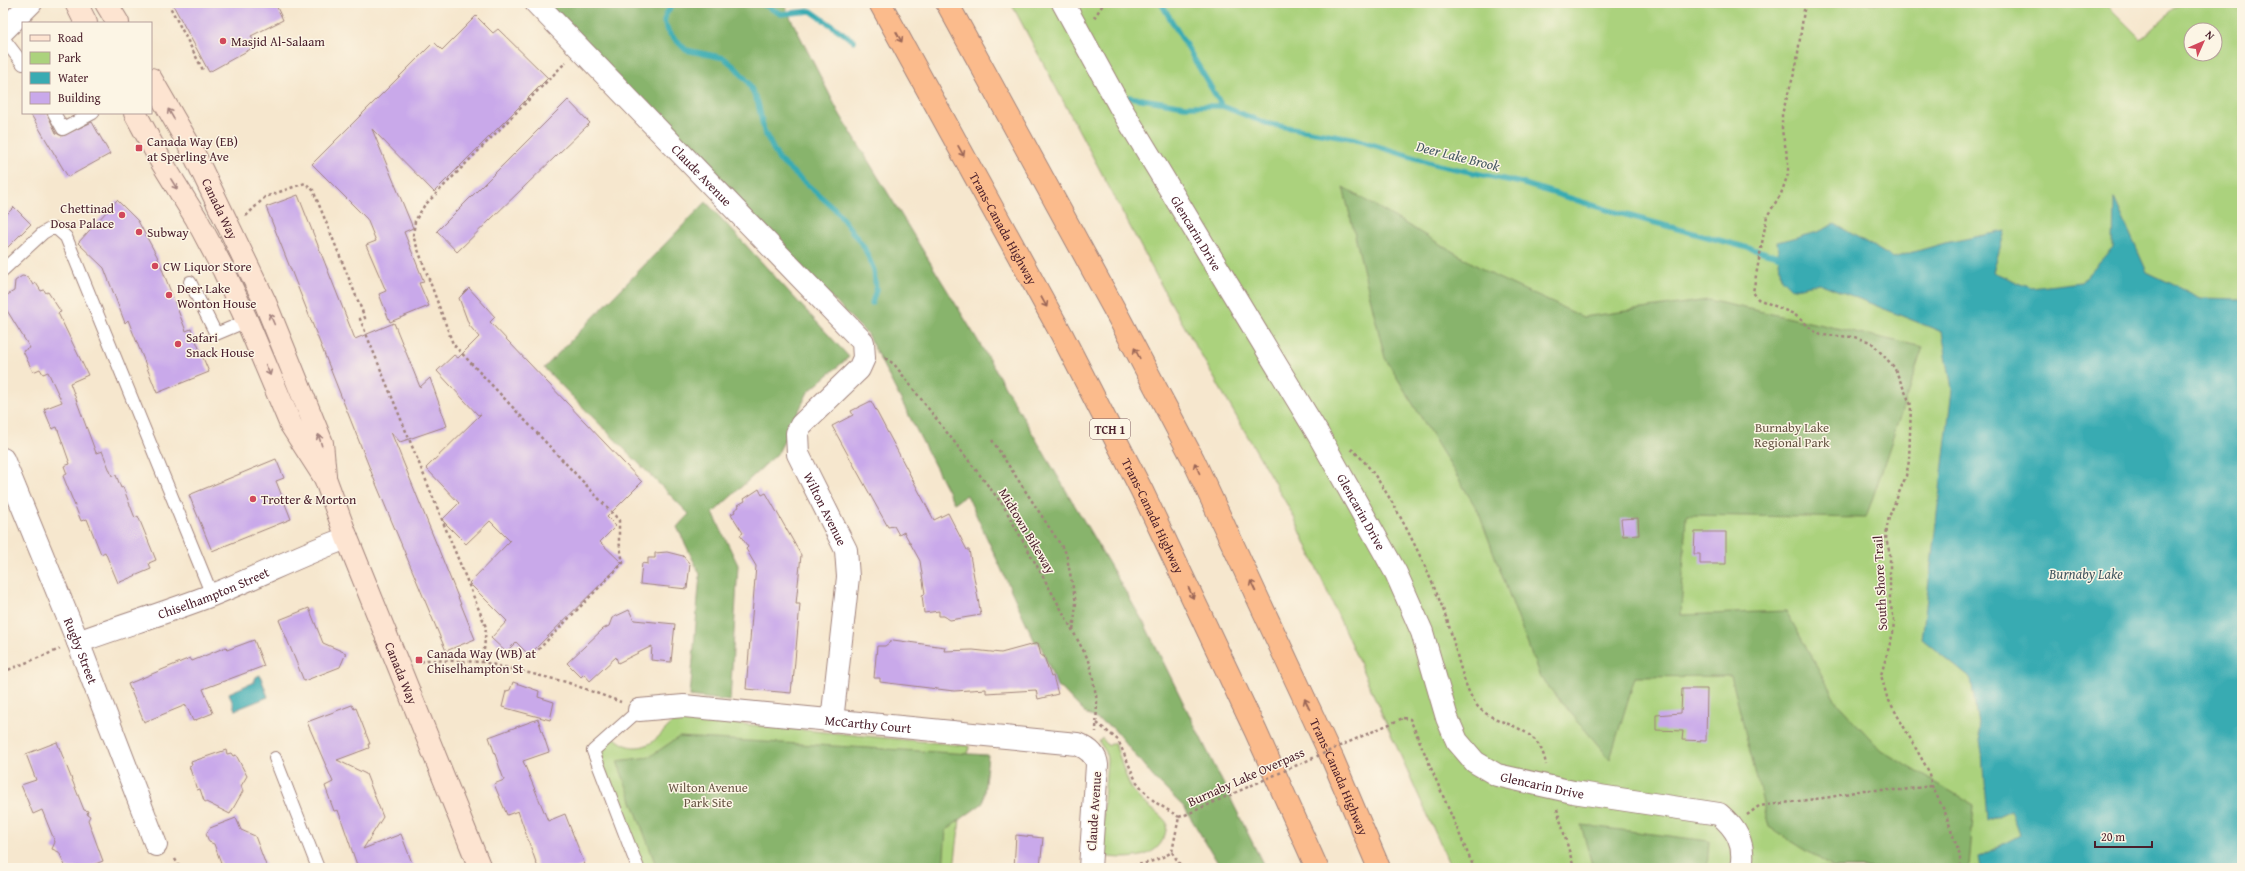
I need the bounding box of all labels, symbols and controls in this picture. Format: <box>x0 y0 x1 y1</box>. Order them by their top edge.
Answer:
legend <box>22 22 152 114</box>
north arrow <box>2183 22 2223 62</box>
text: N <box>2202 27 2219 44</box>
text: Road <box>58 29 84 46</box>
one-way arrow <box>895 31 903 43</box>
place label: Masjid Al-Salaam <box>231 32 325 51</box>
marker: Masjid Al-Salaam <box>218 36 228 46</box>
text: Park <box>58 49 82 66</box>
text: Water <box>58 69 88 86</box>
text: Building <box>58 89 101 106</box>
one-way arrow <box>167 109 175 121</box>
place label: Canada Way (EB) at Sperling Ave <box>147 132 238 166</box>
water label: Deer Lake Brook <box>1413 136 1502 176</box>
street label: Claude Avenue <box>667 140 736 210</box>
marker: Canada Way (EB) at Sperling Ave <box>134 143 144 153</box>
one-way arrow <box>958 145 965 157</box>
street label: Trans-Canada Highway <box>965 169 1042 289</box>
street label: Canada Way <box>197 175 243 243</box>
one-way arrow <box>170 178 179 189</box>
street label: Glencarin Drive <box>1166 192 1227 274</box>
place label: Chettinad Dosa Palace <box>51 199 114 233</box>
marker: Chettinad Dosa Palace <box>117 210 127 220</box>
place label: Subway <box>147 223 189 242</box>
marker: Subway <box>134 227 144 237</box>
place label: CW Liquor Store <box>163 257 252 276</box>
marker: CW Liquor Store <box>150 261 160 271</box>
place label: Deer Lake Wonton House <box>177 279 256 313</box>
marker: Deer Lake Wonton House <box>164 290 174 300</box>
one-way arrow <box>1040 296 1048 308</box>
one-way arrow <box>267 314 275 326</box>
place label: Safari Snack House <box>186 328 254 362</box>
marker: Safari Snack House <box>173 339 183 349</box>
one-way arrow <box>1133 347 1141 359</box>
one-way arrow <box>264 363 272 375</box>
park label: Burnaby Lake Regional Park <box>1754 418 1830 452</box>
road number: TCH 1 <box>1090 419 1130 439</box>
one-way arrow <box>316 433 323 446</box>
street label: Trans-Canada Highway <box>1117 455 1189 577</box>
one-way arrow <box>1193 463 1200 475</box>
street label: Wilton Avenue <box>799 469 852 549</box>
street label: Glencarin Drive <box>1333 470 1391 553</box>
street label: Midtown Bikeway <box>994 485 1060 578</box>
place label: Trotter & Morton <box>261 490 357 509</box>
marker: Trotter & Morton <box>248 494 258 504</box>
street label: South Shore Trail <box>1868 535 1892 631</box>
street label: Chiselhampton Street <box>155 562 273 623</box>
water label: Burnaby Lake <box>2048 564 2123 584</box>
one-way arrow <box>1249 580 1256 592</box>
one-way arrow <box>1188 587 1195 599</box>
street label: Rugby Street <box>59 615 103 687</box>
street label: Canada Way <box>380 639 423 708</box>
place label: Canada Way (WB) at Chiselhampton St <box>427 644 536 678</box>
marker: Canada Way (WB) at Chiselhampton St <box>414 655 424 665</box>
one-way arrow <box>1303 698 1310 710</box>
street label: McCarthy Court <box>824 710 913 737</box>
street label: Trans-Canada Highway <box>1305 715 1374 839</box>
street label: Burnaby Lake Overpass <box>1185 743 1307 811</box>
street label: Glencarin Drive <box>1499 767 1585 803</box>
street label: Claude Avenue <box>1082 771 1106 851</box>
park label: Wilton Avenue Park Site <box>668 778 748 812</box>
scale bar <box>2095 823 2152 849</box>
text: 20 m <box>2101 828 2125 845</box>

